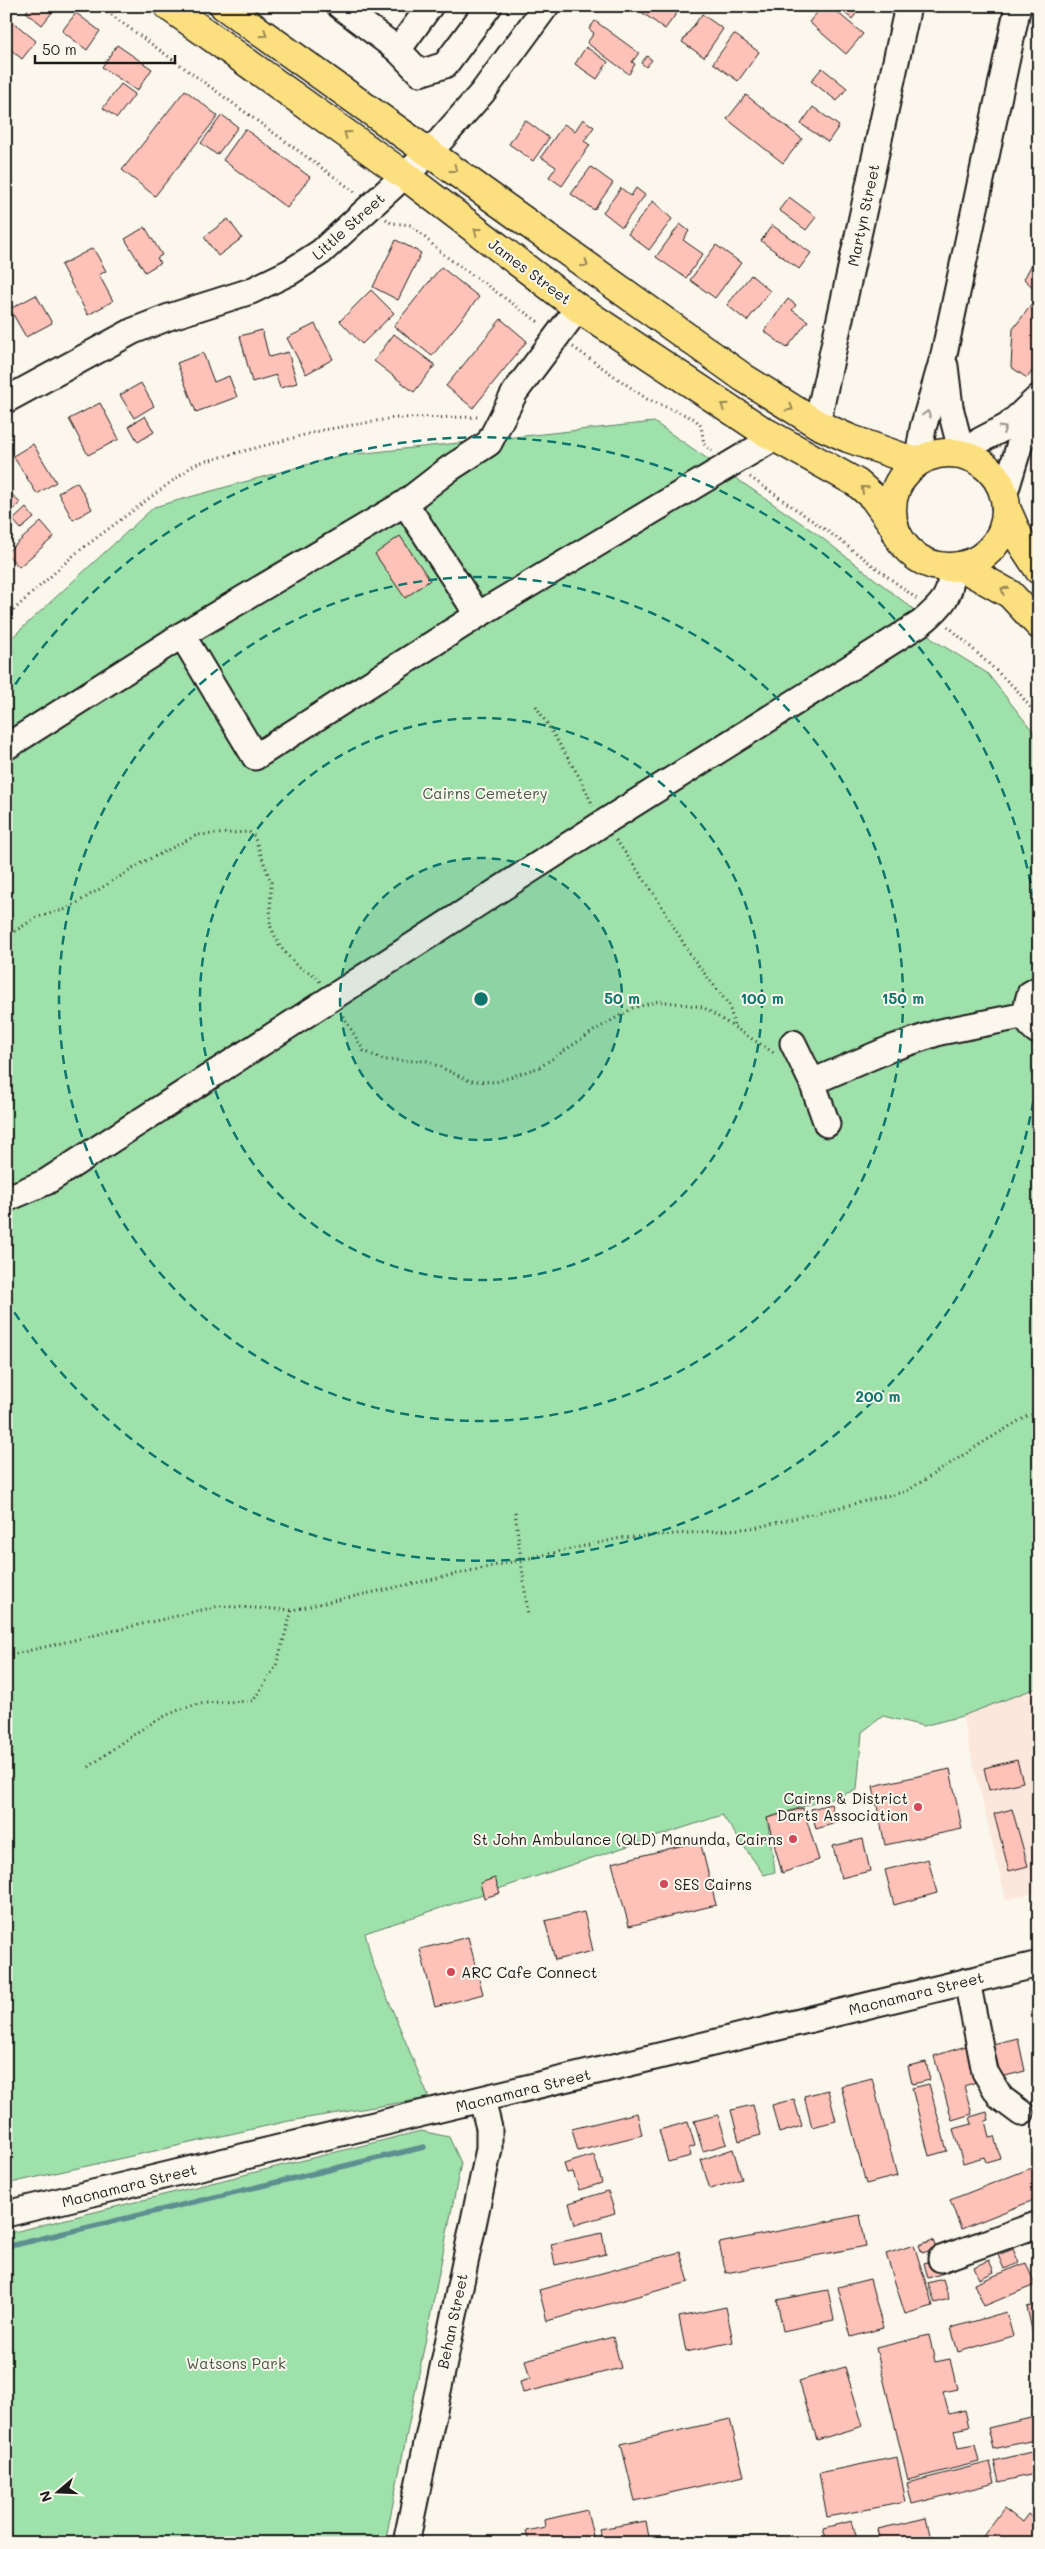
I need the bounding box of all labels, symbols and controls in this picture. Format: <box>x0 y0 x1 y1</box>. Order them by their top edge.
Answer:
one-way arrow <box>258 28 268 37</box>
scale bar <box>35 32 175 64</box>
text: 50 m <box>42 39 77 59</box>
one-way arrow <box>343 131 353 140</box>
street label: Martyn Street <box>842 162 884 268</box>
one-way arrow <box>448 163 457 172</box>
street label: Little Street <box>307 188 389 264</box>
one-way arrow <box>474 229 483 237</box>
street label: James Street <box>485 233 575 309</box>
one-way arrow <box>580 258 589 267</box>
one-way arrow <box>784 401 793 411</box>
one-way arrow <box>721 402 730 412</box>
one-way arrow <box>921 411 931 419</box>
one-way arrow <box>997 425 1006 435</box>
one-way arrow <box>860 485 869 494</box>
one-way arrow <box>1001 587 1010 596</box>
park label: Cairns Cemetery <box>422 783 548 803</box>
text: 50 m <box>604 988 640 1008</box>
text: 100 m <box>740 988 784 1008</box>
text: 150 m <box>882 988 924 1008</box>
centre of rings <box>472 990 490 1008</box>
text: 200 m <box>856 1386 901 1406</box>
place label: Cairns & District Darts Association <box>777 1788 908 1825</box>
marker: Cairns & District Darts Association <box>912 1801 924 1813</box>
place label: St John Ambulance (QLD) Manunda, Cairns <box>473 1829 783 1849</box>
marker: St John Ambulance (QLD) Manunda, Cairns <box>787 1833 799 1845</box>
place label: SES Cairns <box>674 1874 752 1894</box>
marker: SES Cairns <box>658 1878 670 1890</box>
place label: ARC Cafe Connect <box>461 1962 597 1982</box>
marker: ARC Cafe Connect <box>445 1966 457 1978</box>
street label: Macnamara Street <box>846 1967 986 2019</box>
street label: Macnamara Street <box>453 2064 593 2116</box>
street label: Macnamara Street <box>59 2159 199 2211</box>
street label: Behan Street <box>432 2271 472 2371</box>
park label: Watsons Park <box>186 2353 286 2373</box>
north arrow <box>32 2466 82 2516</box>
text: N <box>35 2488 56 2505</box>

